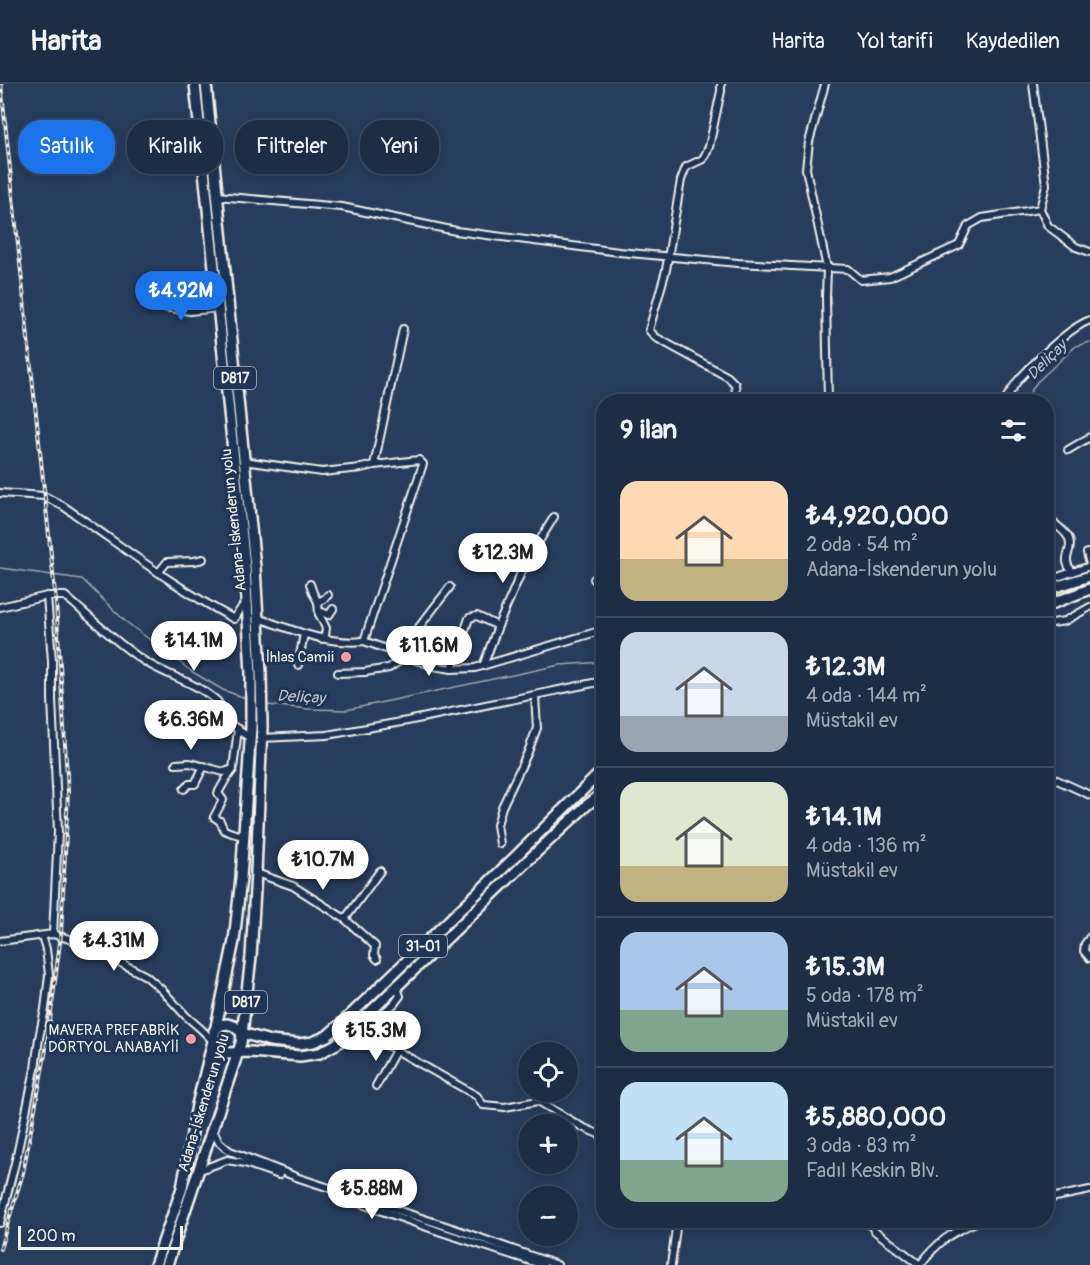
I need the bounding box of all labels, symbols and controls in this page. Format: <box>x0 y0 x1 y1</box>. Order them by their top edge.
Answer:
text: Harita <box>30 24 101 59</box>
text: Harita <box>771 28 825 55</box>
text: Yol tarifi <box>858 28 933 55</box>
text: Kaydedilen <box>966 28 1060 55</box>
chip: Satılık <box>18 120 115 174</box>
chip: Kiralık <box>127 120 223 174</box>
chip: Filtreler <box>235 120 348 174</box>
chip: Yeni <box>360 120 439 174</box>
pin: ₺4.92M <box>132 271 230 322</box>
text: ₺4.92M <box>149 278 213 303</box>
water label: Deliçay <box>1023 334 1073 384</box>
road number: D817 <box>214 367 256 389</box>
text: 9 ilan <box>620 414 677 446</box>
icon: filters <box>997 414 1030 447</box>
street label: Adana-İskenderun yolu <box>217 448 251 592</box>
text: ₺4,920,000 <box>806 500 949 532</box>
icon: home <box>668 505 740 577</box>
text: 2 oda · 54 m² <box>806 532 918 557</box>
pin: ₺12.3M <box>454 533 552 584</box>
text: ₺12.3M <box>473 540 533 565</box>
text: Adana-İskenderun yolu <box>806 557 997 582</box>
pin: ₺14.1M <box>145 621 243 672</box>
pin: ₺11.6M <box>380 626 478 677</box>
text: ₺14.1M <box>165 628 223 653</box>
text: ₺11.6M <box>400 633 458 658</box>
place label: İhlas Camii <box>266 648 334 667</box>
marker: İhlas Camii <box>339 650 353 664</box>
text: ₺12.3M <box>806 651 885 683</box>
icon: home <box>668 656 740 728</box>
text: 4 oda · 144 m² <box>806 683 927 708</box>
water label: Deliçay <box>277 686 328 708</box>
pin: ₺6.36M <box>142 700 240 751</box>
text: ₺6.36M <box>158 707 224 732</box>
text: Müstakil ev <box>806 708 898 733</box>
text: ₺14.1M <box>806 801 881 833</box>
icon: home <box>668 806 740 878</box>
text: 4 oda · 136 m² <box>806 833 927 858</box>
pin: ₺10.7M <box>274 840 372 891</box>
text: ₺10.7M <box>292 847 354 872</box>
text: Müstakil ev <box>806 858 898 883</box>
pin: ₺4.31M <box>65 921 163 972</box>
text: ₺4.31M <box>83 928 145 953</box>
road number: 31-01 <box>399 935 447 957</box>
text: ₺15.3M <box>806 951 885 983</box>
icon: home <box>668 956 740 1028</box>
text: 5 oda · 178 m² <box>806 983 924 1008</box>
road number: D817 <box>225 991 267 1013</box>
text: Müstakil ev <box>806 1008 898 1033</box>
pin: ₺15.3M <box>327 1011 425 1062</box>
text: ₺15.3M <box>346 1018 406 1043</box>
place label: MAVERA PREFABRİK DÖRTYOL ANABAYİİ <box>48 1021 179 1057</box>
street label: Adana-İskenderun yolu <box>174 1032 234 1174</box>
marker: MAVERA PREFABRİK DÖRTYOL ANABAYİİ <box>184 1032 198 1046</box>
map controls <box>518 1042 578 1246</box>
button: locate <box>518 1042 578 1102</box>
text: ₺5,880,000 <box>806 1101 946 1133</box>
icon: home <box>668 1106 740 1178</box>
button: + <box>518 1114 578 1174</box>
text: 3 oda · 83 m² <box>806 1133 917 1158</box>
text: Fadıl Keskin Blv. <box>806 1158 939 1183</box>
pin: ₺5.88M <box>323 1169 421 1220</box>
text: ₺5.88M <box>341 1176 403 1201</box>
button: − <box>518 1186 578 1246</box>
scale bar <box>18 1223 183 1250</box>
text: 200 m <box>27 1226 75 1246</box>

